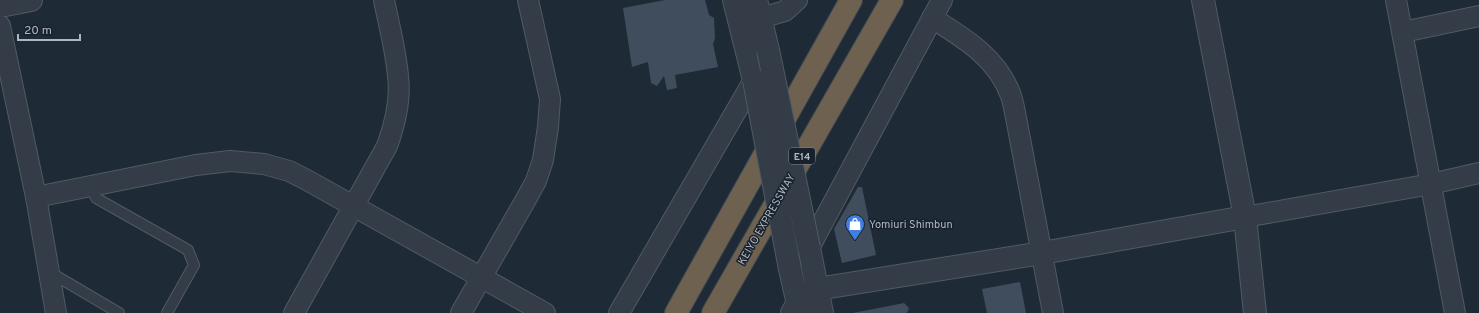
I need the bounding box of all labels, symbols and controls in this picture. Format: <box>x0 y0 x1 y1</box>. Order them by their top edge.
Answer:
scale bar <box>18 16 80 42</box>
text: 20 m <box>24 23 52 39</box>
road number: E14 <box>789 148 815 164</box>
street label: KEIYO EXPRESSWAY <box>735 171 799 268</box>
shop icon: Yomiuri Shimbun <box>844 213 866 241</box>
place label: Yomiuri Shimbun <box>869 218 953 232</box>

